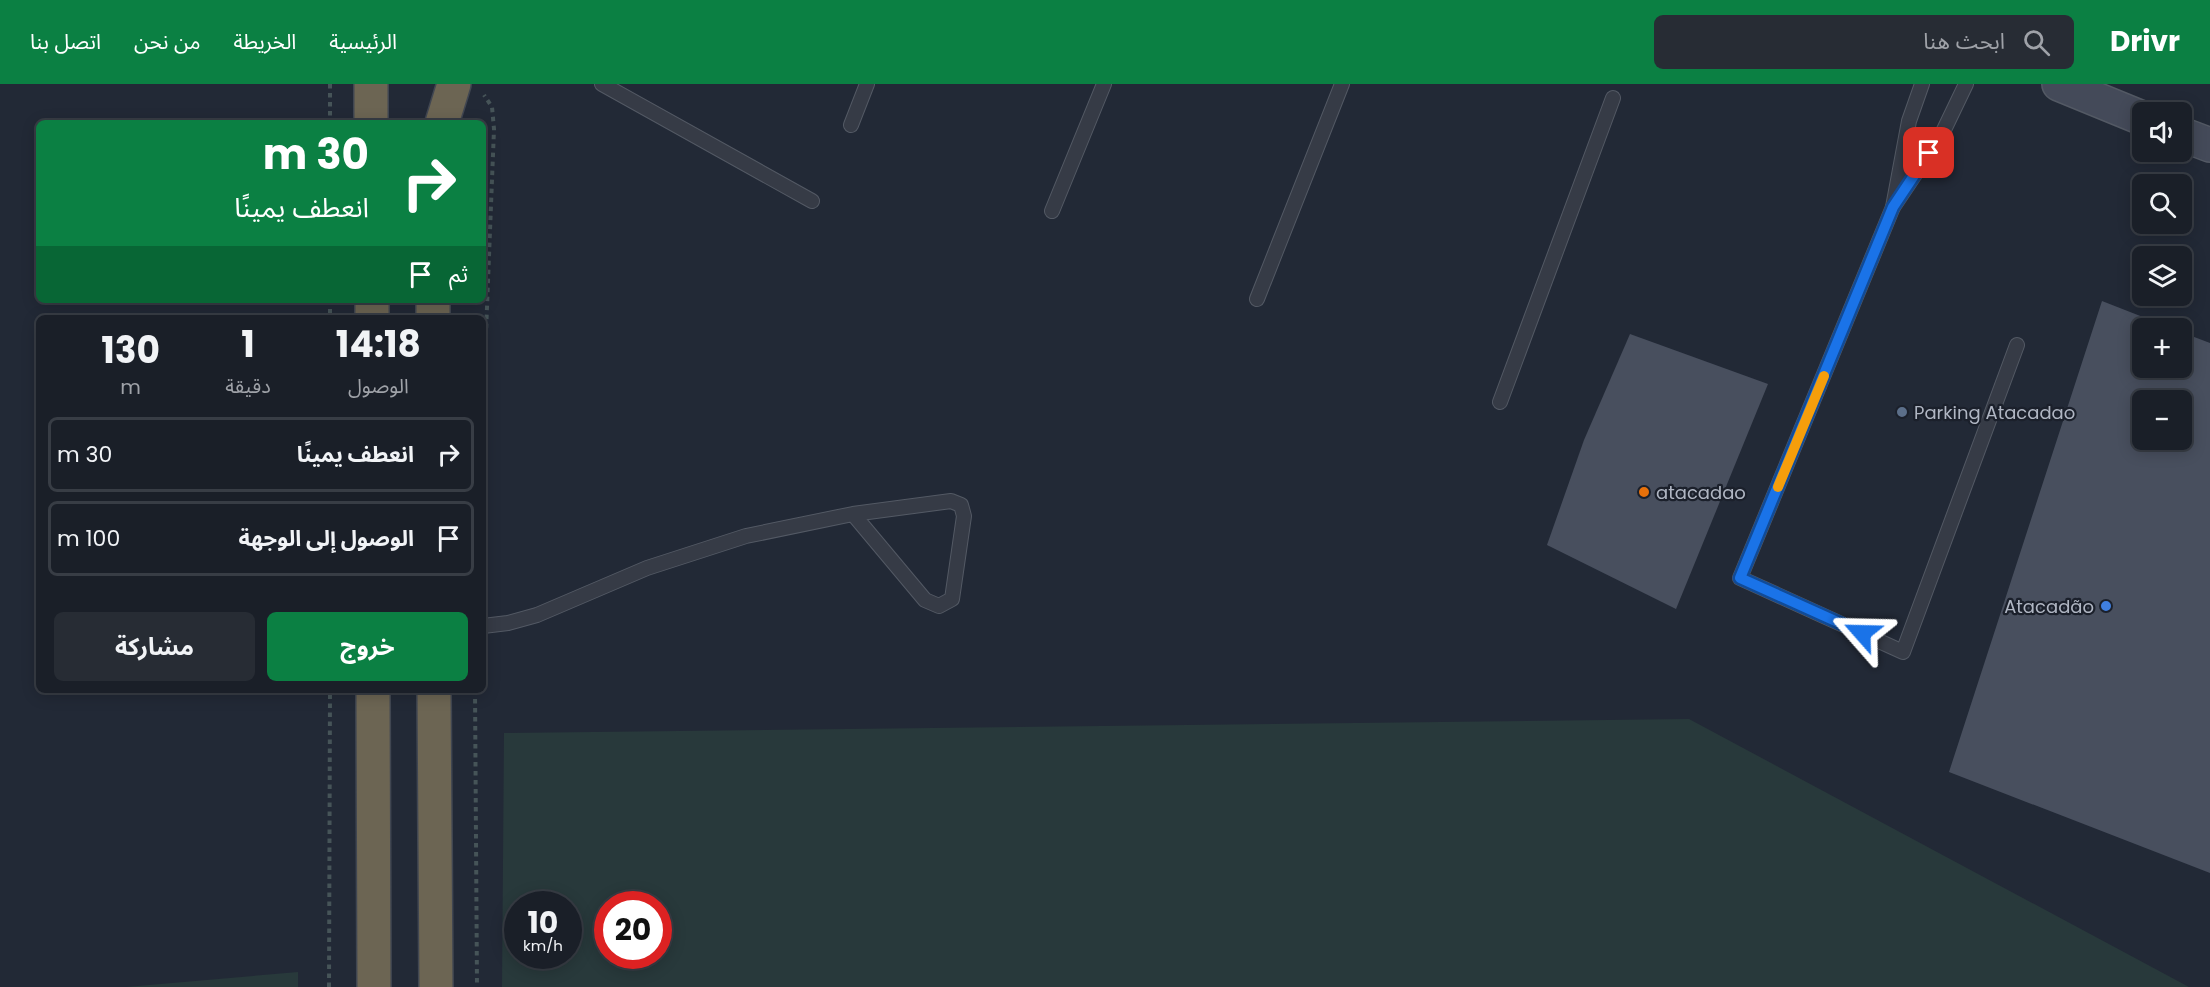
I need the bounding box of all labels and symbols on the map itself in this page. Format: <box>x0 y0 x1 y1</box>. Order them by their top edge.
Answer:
pin <box>1903 127 1954 178</box>
place label: Parking Atacadao <box>1914 400 2075 425</box>
marker: Parking Atacadao <box>1895 405 1909 419</box>
place label: atacadao <box>1656 480 1746 505</box>
marker: atacadao <box>1637 485 1651 499</box>
place label: Atacadão <box>2004 594 2094 619</box>
marker: Atacadão <box>2099 599 2113 613</box>
position arrow <box>1830 601 1894 665</box>
speed limit sign: 20 <box>594 891 672 969</box>

